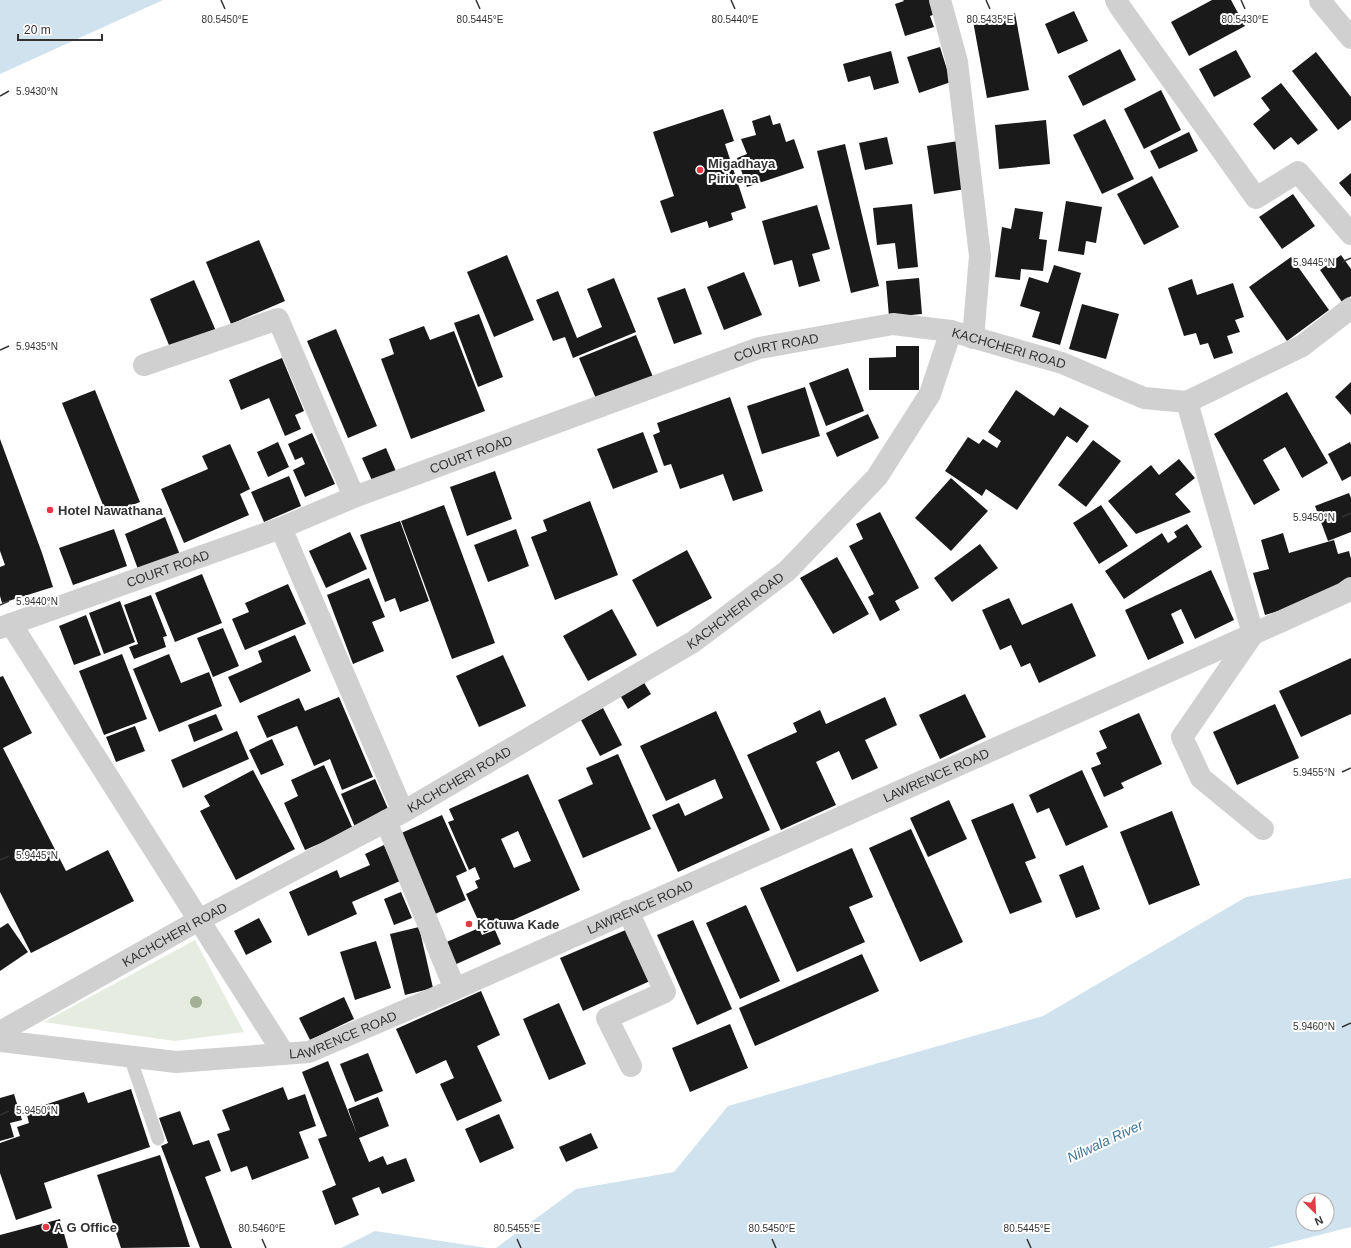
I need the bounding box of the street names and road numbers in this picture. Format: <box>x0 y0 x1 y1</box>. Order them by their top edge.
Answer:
street label: KACHCHERI ROAD <box>950 324 1068 371</box>
street label: COURT ROAD <box>731 330 820 364</box>
street label: COURT ROAD <box>427 432 514 476</box>
street label: COURT ROAD <box>124 547 211 590</box>
street label: KACHCHERI ROAD <box>684 569 787 652</box>
street label: KACHCHERI ROAD <box>404 743 514 815</box>
street label: LAWRENCE ROAD <box>881 745 991 805</box>
street label: LAWRENCE ROAD <box>585 877 695 937</box>
street label: KACHCHERI ROAD <box>119 899 230 969</box>
street label: LAWRENCE ROAD <box>289 1008 399 1061</box>

